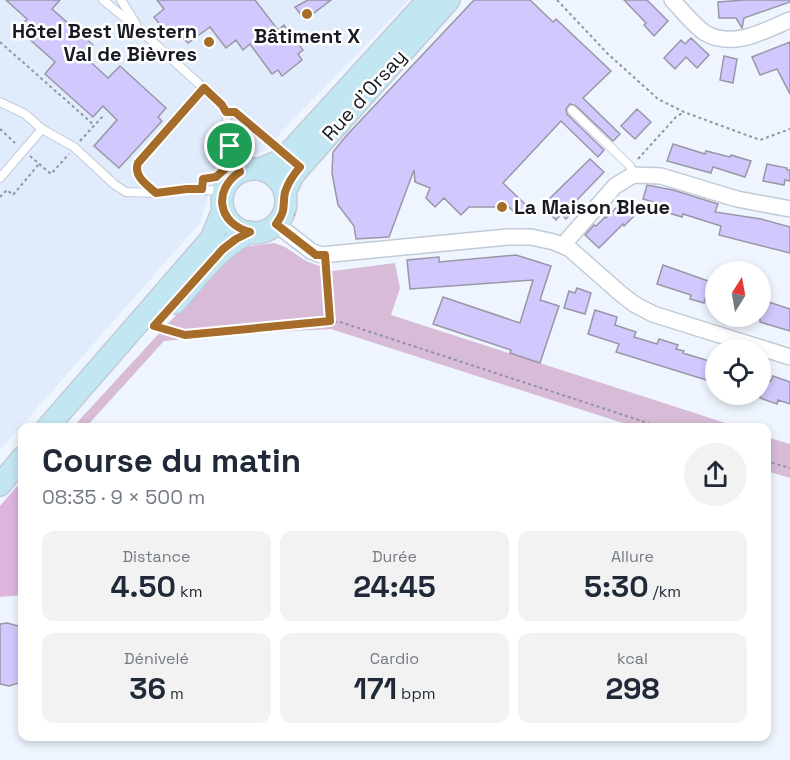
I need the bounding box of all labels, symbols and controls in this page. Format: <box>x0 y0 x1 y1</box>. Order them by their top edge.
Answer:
marker: Bâtiment X <box>300 7 314 21</box>
place label: Hôtel Best Western Val de Bièvres <box>12 18 197 67</box>
place label: Bâtiment X <box>254 23 360 49</box>
marker: Hôtel Best Western Val de Bièvres <box>202 35 216 49</box>
street label: Rue d'Orsay <box>316 44 412 146</box>
pin <box>204 120 255 171</box>
icon: arrive <box>213 129 246 162</box>
place label: La Maison Bleue <box>514 194 670 220</box>
marker: La Maison Bleue <box>495 200 509 214</box>
north arrow <box>705 261 771 327</box>
map controls <box>705 261 771 405</box>
button: locate <box>705 339 771 405</box>
text: Course du matin <box>42 440 301 482</box>
button: share <box>684 443 747 506</box>
text: 08:35 · 9 × 500 m <box>42 484 205 510</box>
text: Distance <box>122 546 191 567</box>
text: Durée <box>372 546 417 567</box>
text: Allure <box>611 546 654 567</box>
text: 4.50 <box>111 567 176 606</box>
text: 24:45 <box>353 567 436 606</box>
text: 5:30 <box>584 567 649 606</box>
text: km <box>176 581 202 602</box>
text: /km <box>649 581 681 602</box>
text: Dénivelé <box>124 648 189 669</box>
text: Cardio <box>370 648 419 669</box>
text: kcal <box>617 648 648 669</box>
text: 36 <box>129 669 166 708</box>
text: 171 <box>354 669 397 708</box>
text: 298 <box>605 669 660 708</box>
text: m <box>166 683 184 704</box>
text: bpm <box>397 683 435 704</box>

